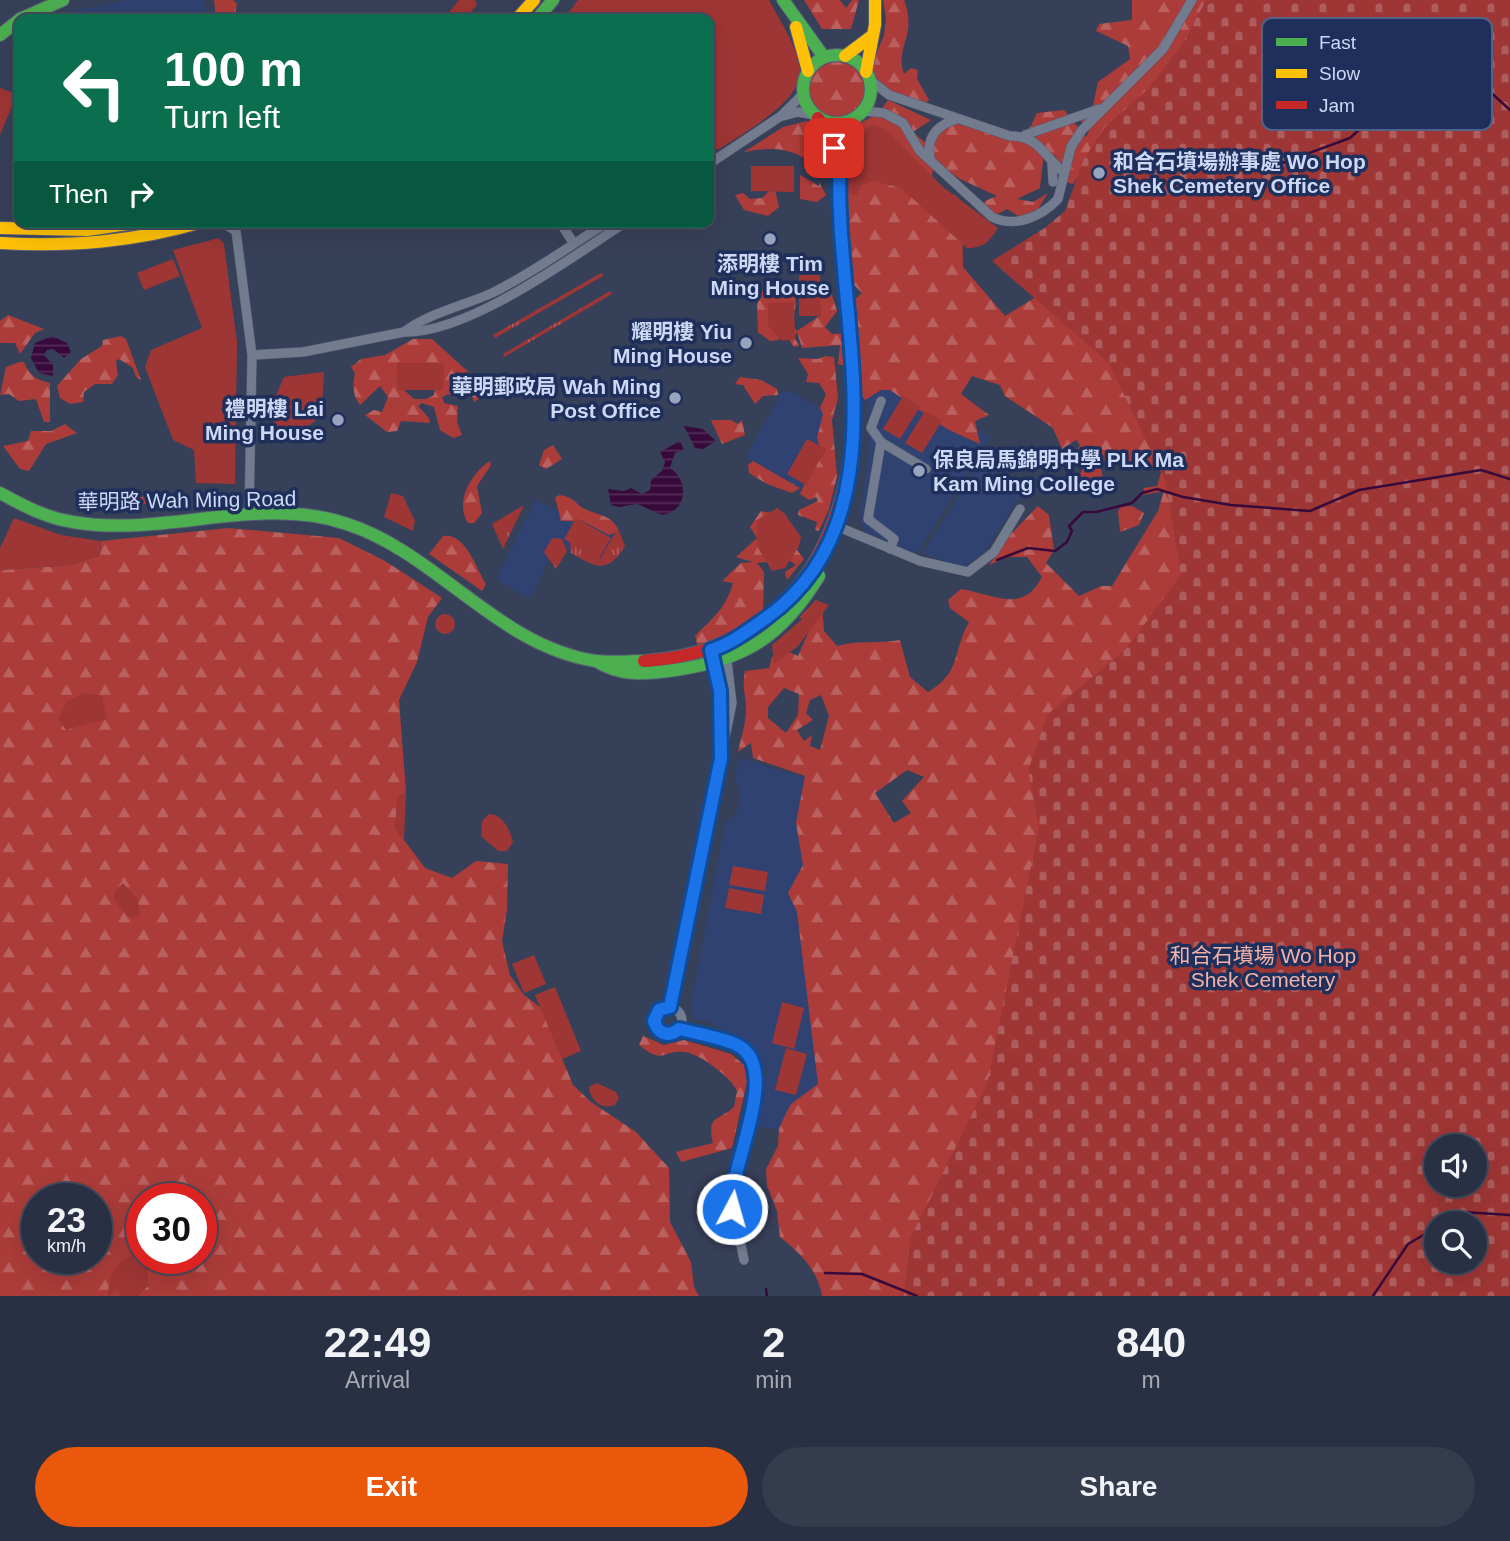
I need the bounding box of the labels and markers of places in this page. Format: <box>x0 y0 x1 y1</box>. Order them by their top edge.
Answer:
pin <box>804 118 864 178</box>
place label: 和合石墳場辦事處 Wo Hop Shek Cemetery Office <box>1113 150 1366 197</box>
marker: 和合石墳場辦事處 Wo Hop Shek Cemetery Office <box>1091 165 1107 181</box>
marker: 添明樓 Tim Ming House <box>762 231 778 247</box>
place label: 添明樓 Tim Ming House <box>711 252 830 299</box>
place label: 耀明樓 Yiu Ming House <box>613 320 732 367</box>
marker: 耀明樓 Yiu Ming House <box>738 335 754 351</box>
place label: 華明郵政局 Wah Ming Post Office <box>452 375 661 422</box>
marker: 華明郵政局 Wah Ming Post Office <box>667 390 683 406</box>
place label: 禮明樓 Lai Ming House <box>205 397 324 444</box>
marker: 禮明樓 Lai Ming House <box>330 412 346 428</box>
place label: 保良局馬錦明中學 PLK Ma Kam Ming College <box>933 448 1184 495</box>
marker: 保良局馬錦明中學 PLK Ma Kam Ming College <box>911 463 927 479</box>

